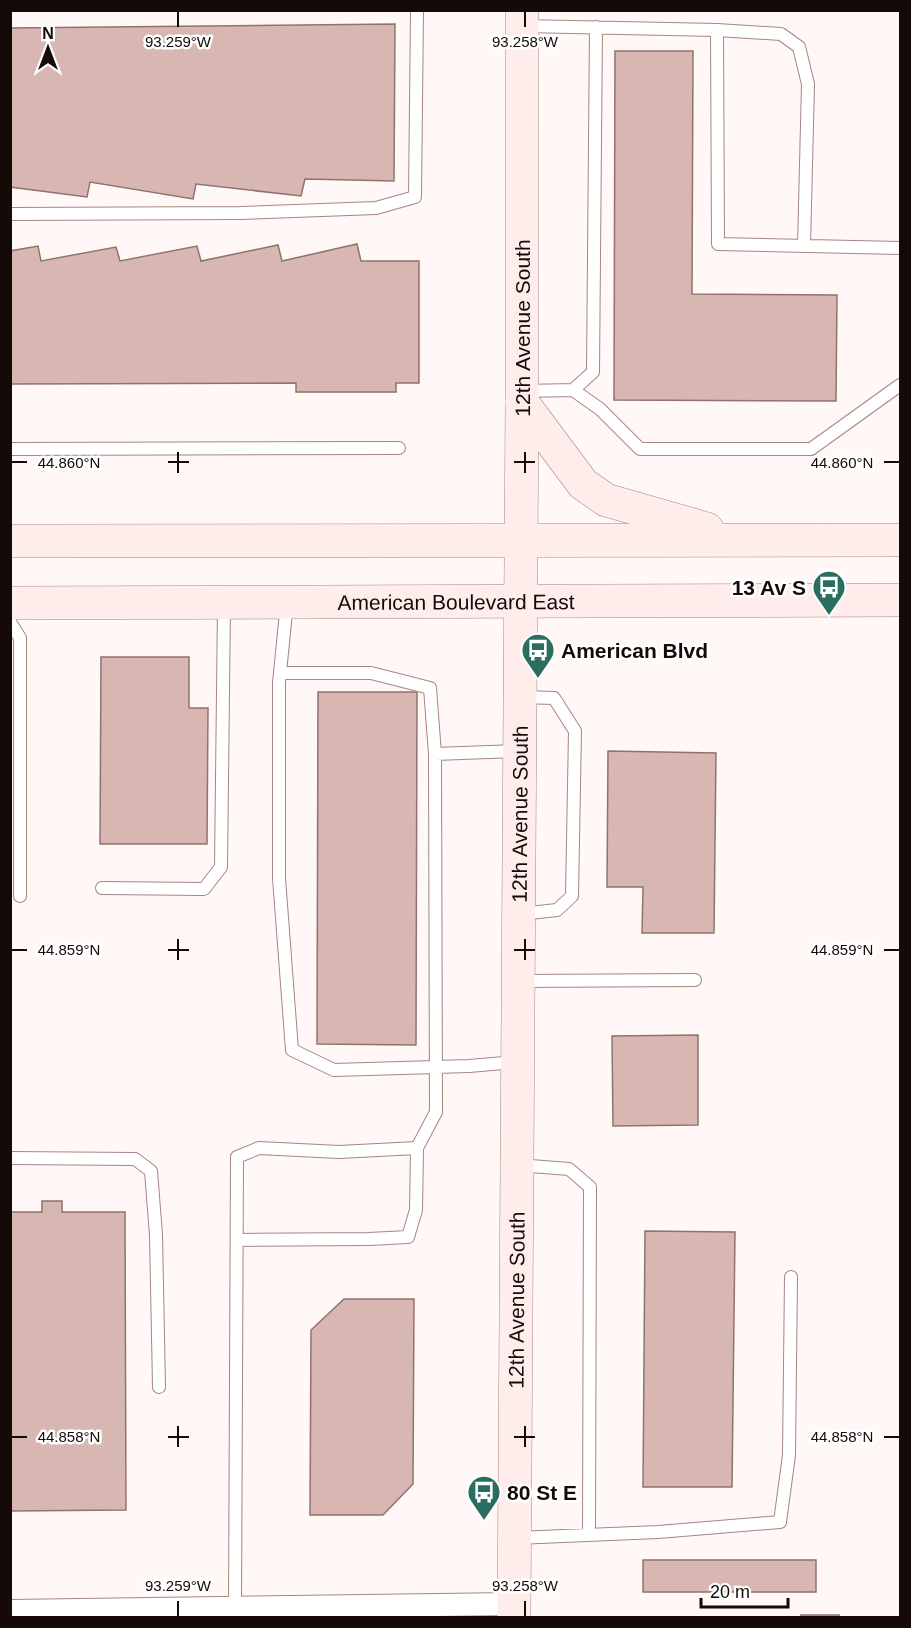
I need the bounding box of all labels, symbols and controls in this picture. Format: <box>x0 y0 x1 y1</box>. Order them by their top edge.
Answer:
north arrow <box>18 18 78 78</box>
text: N <box>42 25 54 42</box>
text: 93.259°W <box>145 33 212 50</box>
text: 93.258°W <box>492 33 559 50</box>
street label: 12th Avenue South <box>510 239 534 417</box>
text: 44.860°N <box>38 454 100 471</box>
text: 44.860°N <box>811 454 873 471</box>
bus stop icon: 13 Av S <box>811 569 847 616</box>
place label: 13 Av S <box>732 576 806 599</box>
street label: American Boulevard East <box>337 590 575 613</box>
bus stop icon: American Blvd <box>520 632 556 679</box>
place label: American Blvd <box>561 639 708 662</box>
street label: 12th Avenue South <box>507 725 531 903</box>
text: 44.859°N <box>38 941 100 958</box>
text: 44.859°N <box>811 941 873 958</box>
street label: 12th Avenue South <box>504 1211 528 1389</box>
text: 44.858°N <box>38 1428 100 1445</box>
text: 44.858°N <box>811 1428 873 1445</box>
bus stop icon: 80 St E <box>466 1474 502 1521</box>
place label: 80 St E <box>507 1481 577 1504</box>
scale bar <box>701 1571 788 1609</box>
text: 93.259°W <box>145 1577 212 1594</box>
text: 93.258°W <box>492 1577 559 1594</box>
text: 20 m <box>710 1582 750 1602</box>

